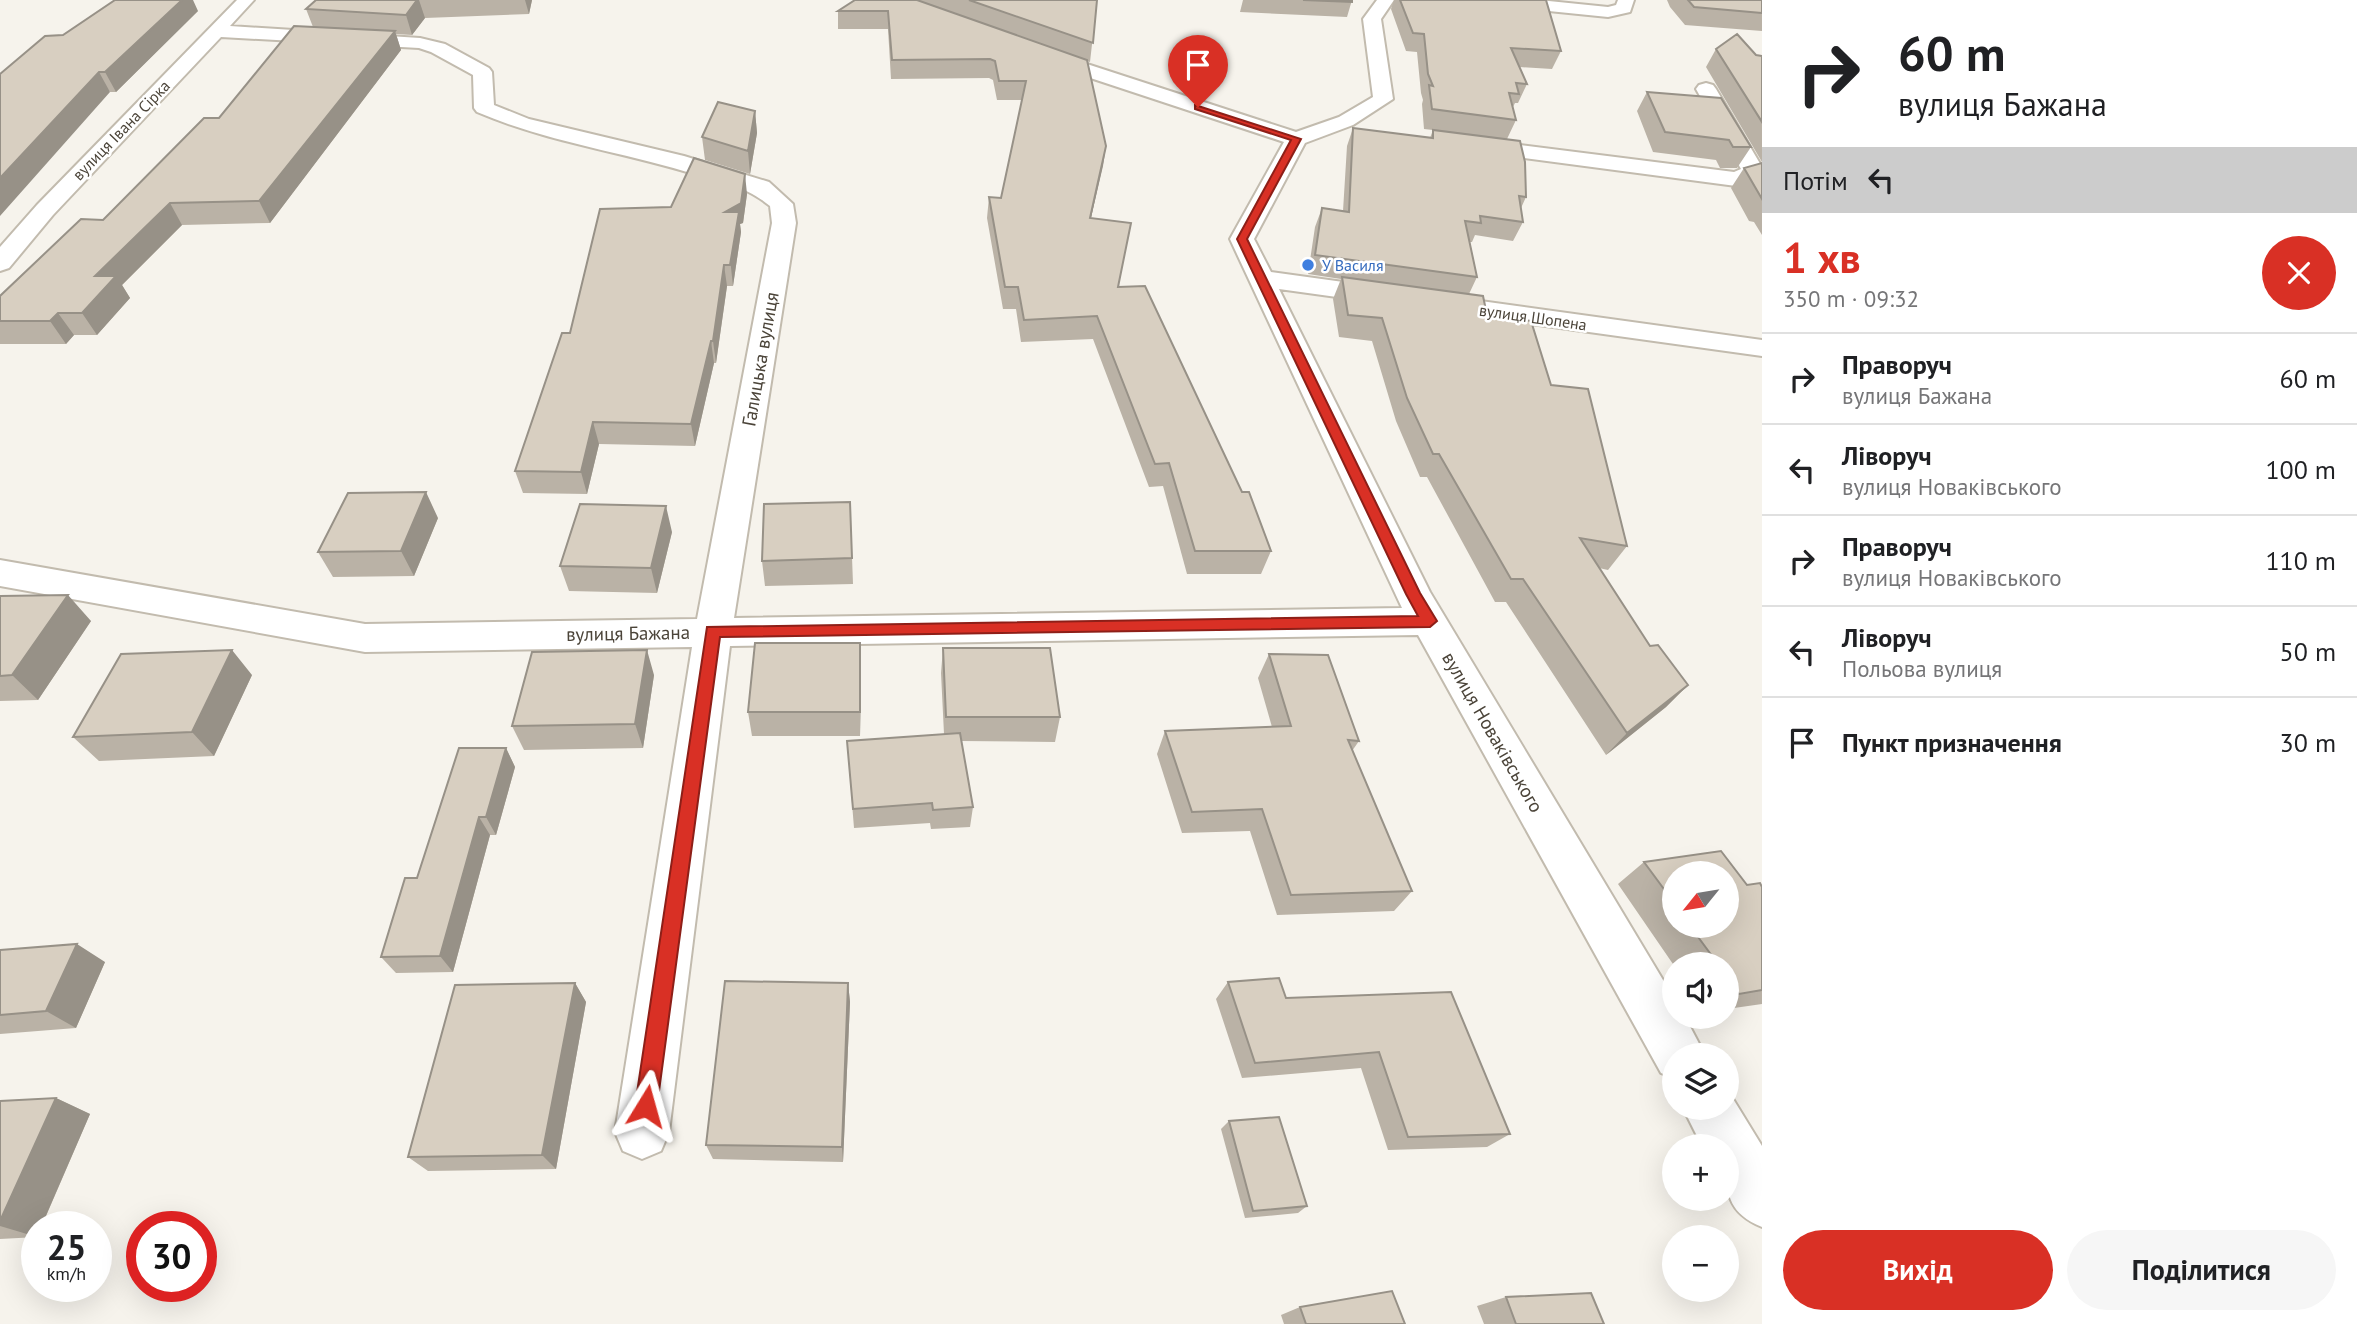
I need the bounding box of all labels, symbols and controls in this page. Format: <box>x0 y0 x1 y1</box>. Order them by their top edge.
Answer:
text: 60 m <box>1898 21 2005 85</box>
icon: right <box>1783 28 1874 119</box>
pin <box>1168 35 1228 107</box>
icon: arrive <box>1179 46 1217 84</box>
street label: вулиця Івана Сірка <box>68 76 174 184</box>
text: вулиця Бажана <box>1898 83 2107 125</box>
icon: left <box>1862 161 1900 199</box>
text: Потім <box>1783 164 1848 197</box>
text: 1 хв <box>1783 230 1861 285</box>
button: close <box>2262 236 2336 310</box>
place label: У Василя <box>1322 255 1384 275</box>
marker: У Василя <box>1300 257 1316 273</box>
text: 350 m · 09:32 <box>1783 284 1919 313</box>
street label: Галицька вулиця <box>736 290 784 428</box>
street label: вулиця Шопена <box>1478 300 1588 334</box>
text: Праворуч <box>1842 348 1952 381</box>
icon: right <box>1783 360 1821 398</box>
text: 60 m <box>2280 362 2336 395</box>
text: вулиця Бажана <box>1842 381 1992 410</box>
text: Ліворуч <box>1842 439 1932 472</box>
icon: left <box>1783 451 1821 489</box>
text: 100 m <box>2265 453 2336 486</box>
text: вулиця Новаківського <box>1842 472 2062 501</box>
text: Праворуч <box>1842 530 1952 563</box>
icon: right <box>1783 542 1821 580</box>
text: 110 m <box>2265 544 2336 577</box>
text: вулиця Новаківського <box>1842 563 2062 592</box>
street label: вулиця Бажана <box>566 620 690 646</box>
text: Ліворуч <box>1842 621 1932 654</box>
icon: left <box>1783 633 1821 671</box>
text: 50 m <box>2280 635 2336 668</box>
street label: вулиця Новаківського <box>1437 647 1549 817</box>
text: Польова вулиця <box>1842 654 2002 683</box>
icon: arrive <box>1783 724 1821 762</box>
text: Пункт призначення <box>1842 726 2062 759</box>
text: 30 m <box>2280 726 2336 759</box>
north arrow <box>1662 861 1740 938</box>
map controls <box>1662 861 1739 1302</box>
button: sound <box>1662 952 1739 1029</box>
button: layers <box>1662 1043 1739 1120</box>
position arrow <box>609 1069 683 1143</box>
button: + <box>1662 1134 1739 1211</box>
speed limit sign: 30 <box>126 1211 217 1302</box>
text: 25 <box>47 1224 86 1270</box>
button: − <box>1662 1225 1739 1302</box>
button: Вихід <box>1783 1230 2053 1310</box>
button: Поділитися <box>2067 1230 2336 1310</box>
text: km/h <box>47 1262 86 1285</box>

